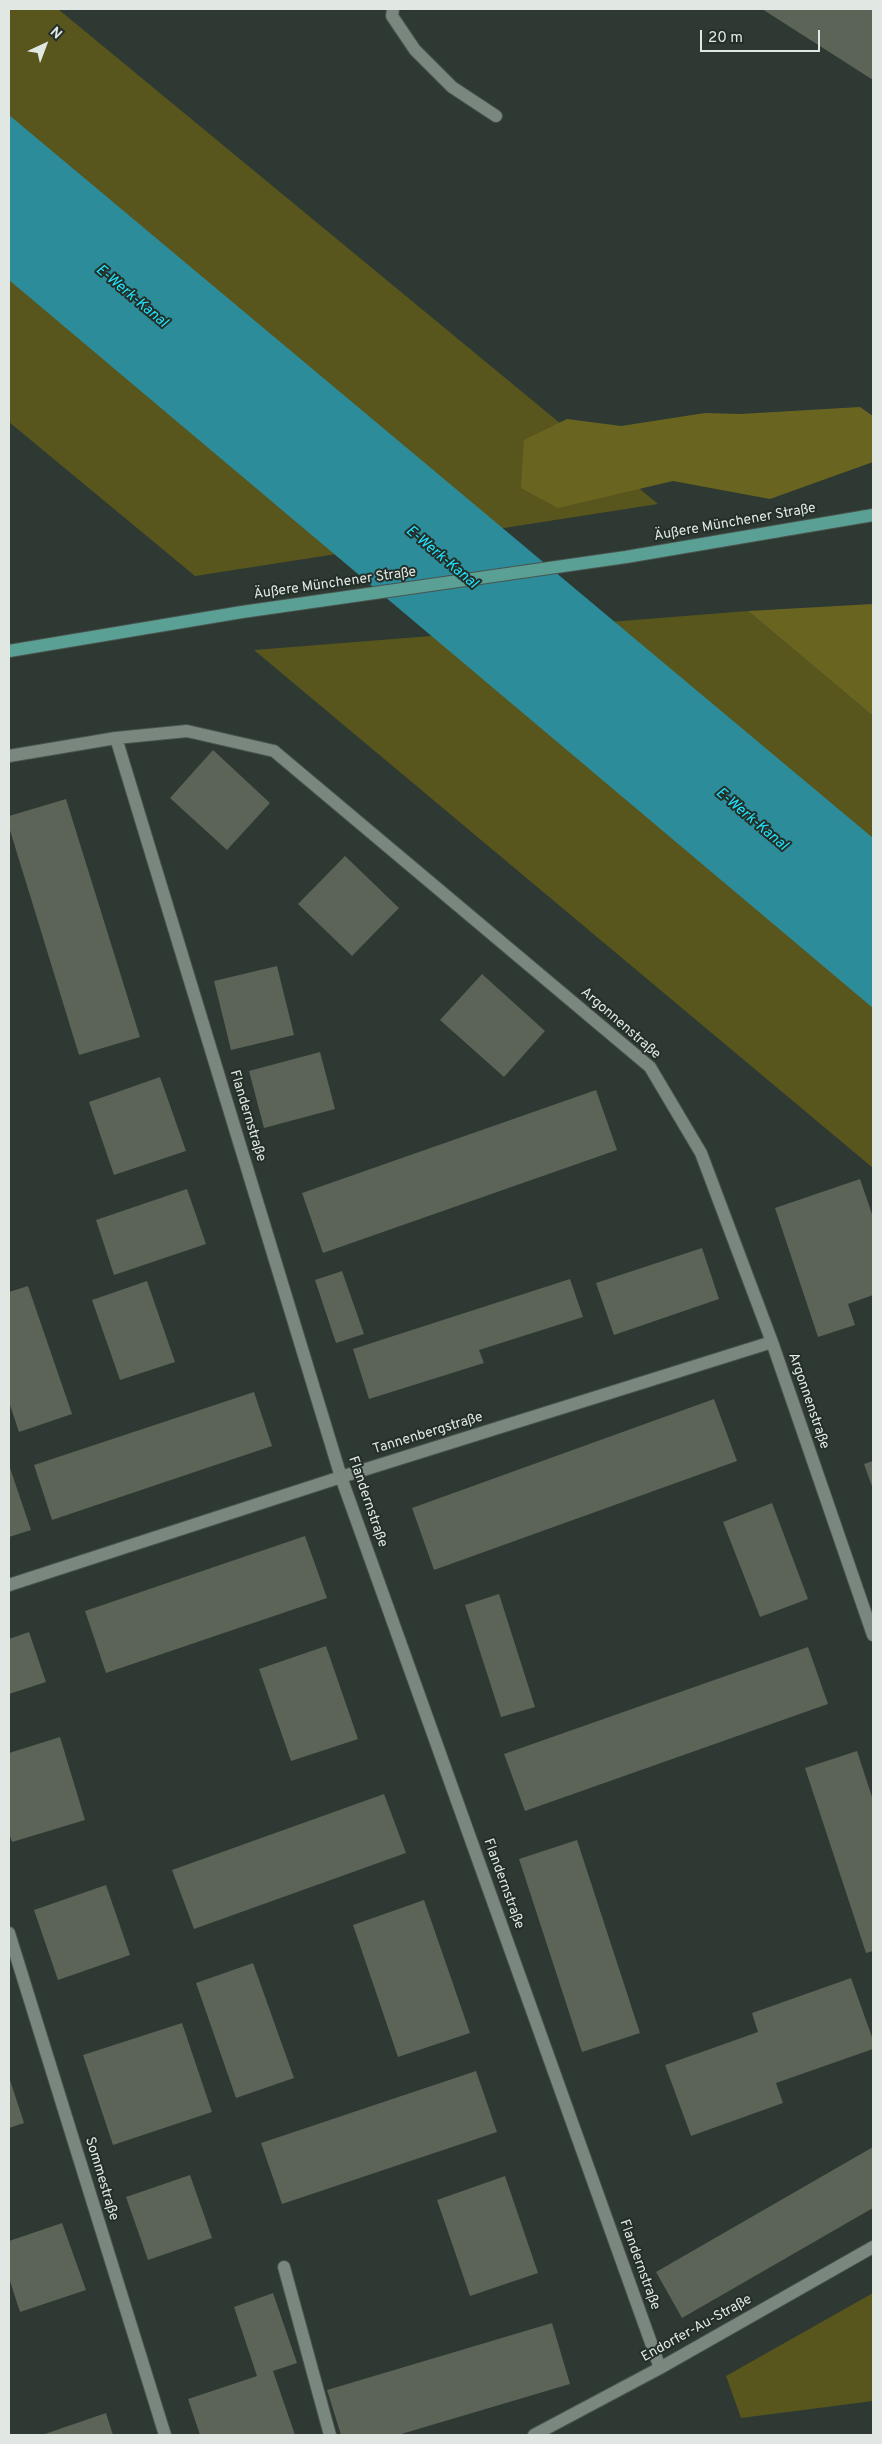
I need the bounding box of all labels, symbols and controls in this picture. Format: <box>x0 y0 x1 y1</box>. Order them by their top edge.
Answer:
north arrow <box>20 20 70 70</box>
scale bar <box>702 20 822 52</box>
text: N <box>46 24 65 43</box>
text: 20 m <box>708 29 743 48</box>
water label: E-Werk-Kanal <box>91 262 171 332</box>
street label: Äußere Münchener Straße <box>653 500 817 546</box>
water label: E-Werk-Kanal <box>401 523 481 593</box>
street label: Äußere Münchener Straße <box>253 564 417 604</box>
water label: E-Werk-Kanal <box>711 785 791 855</box>
street label: Argonnenstraße <box>576 985 664 1063</box>
street label: Flandernstraße <box>225 1068 269 1164</box>
street label: Argonnenstraße <box>784 1351 832 1451</box>
street label: Tannenbergstraße <box>371 1409 485 1459</box>
street label: Flandernstraße <box>344 1454 390 1550</box>
street label: Flandernstraße <box>479 1837 527 1931</box>
street label: Sommestraße <box>80 2135 122 2223</box>
street label: Flandernstraße <box>615 2218 663 2312</box>
street label: Endorfer-Au-Straße <box>639 2292 755 2366</box>

